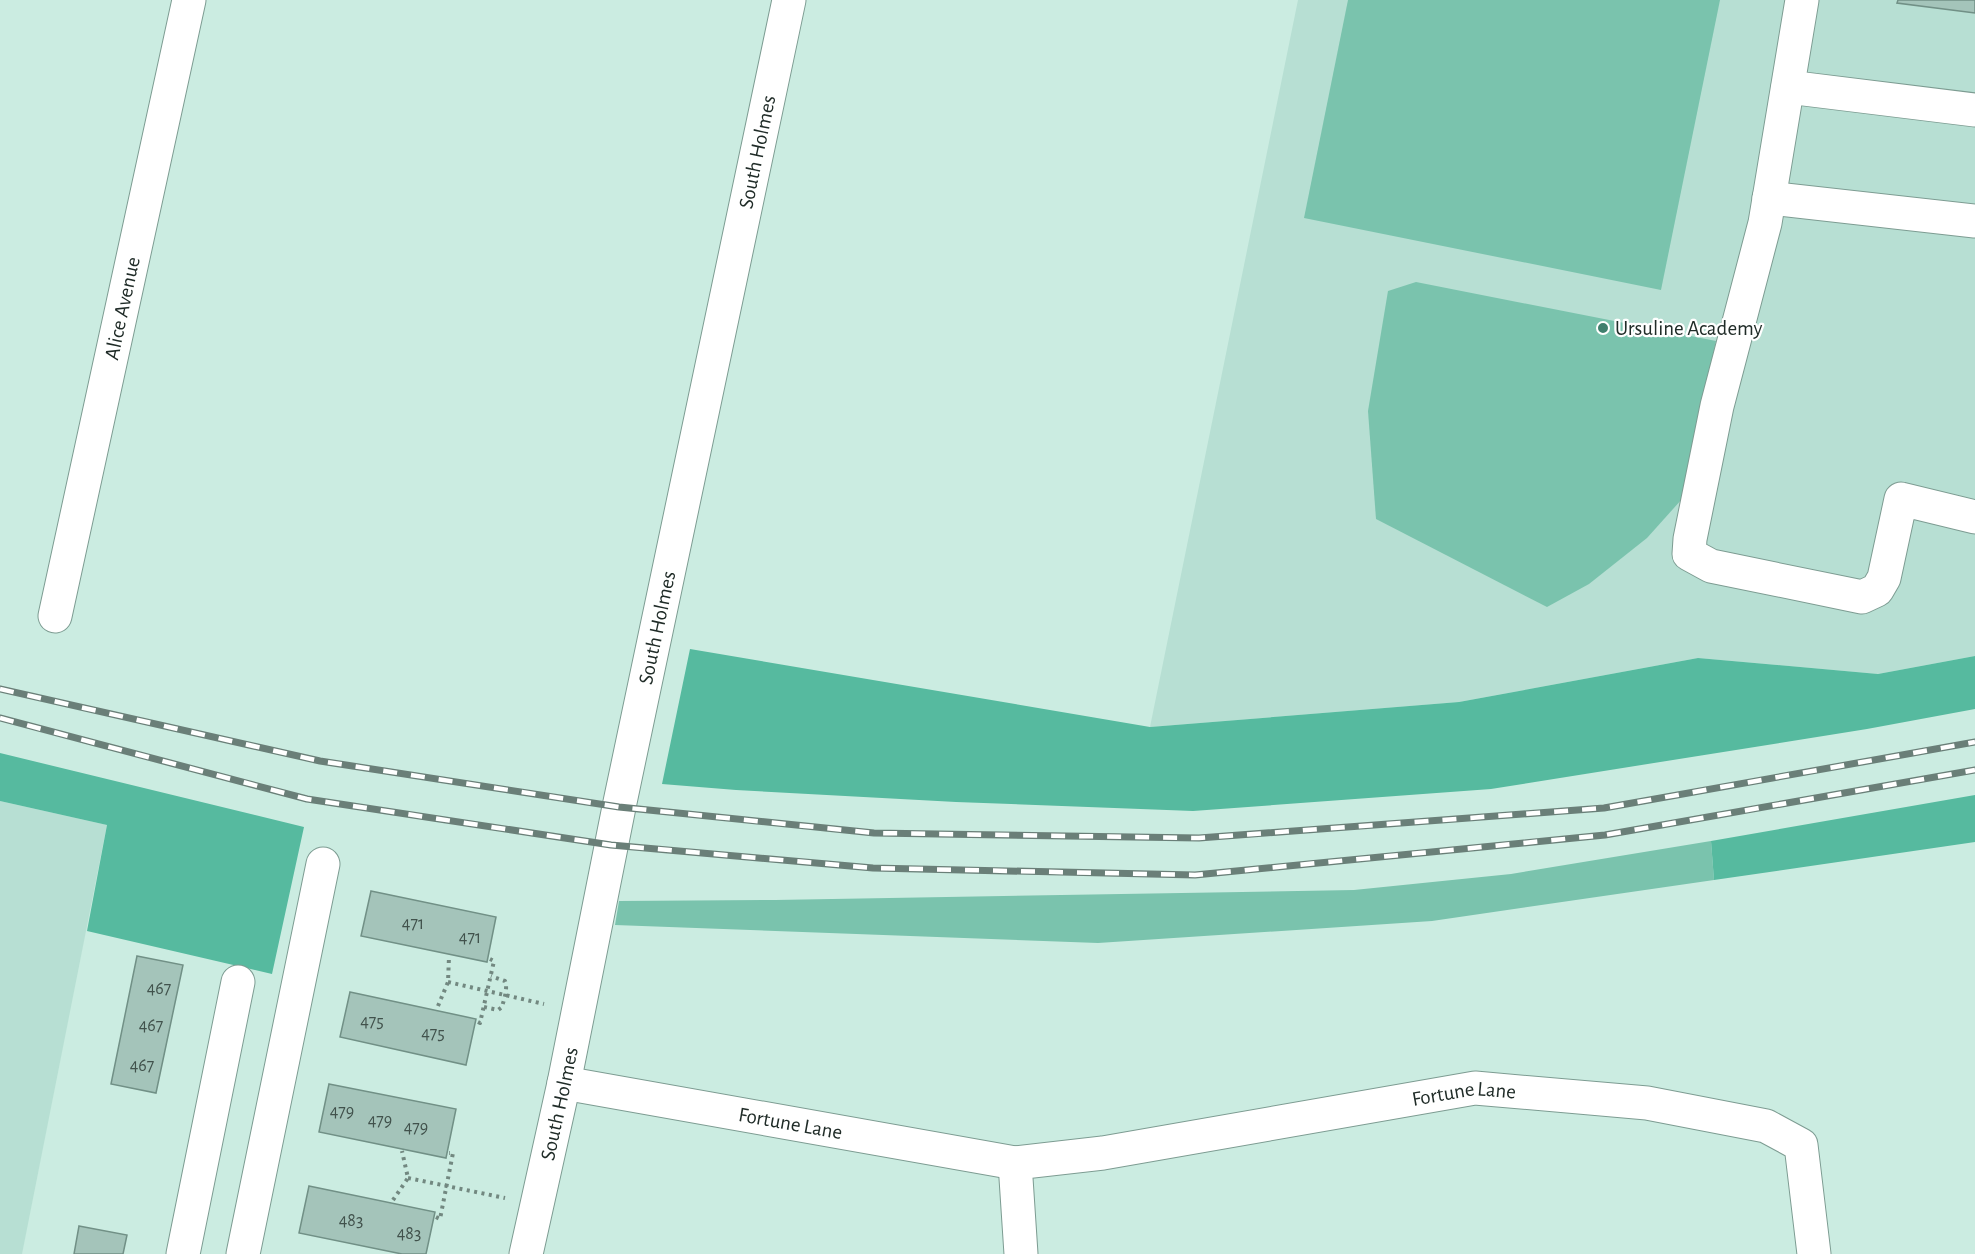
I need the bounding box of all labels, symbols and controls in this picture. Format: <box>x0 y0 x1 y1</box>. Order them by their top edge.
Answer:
street label: South Holmes <box>735 93 780 211</box>
street label: Alice Avenue <box>101 255 144 362</box>
place label: Ursuline Academy <box>1615 318 1763 339</box>
marker: Ursuline Academy <box>1596 321 1610 335</box>
street label: South Holmes <box>635 569 679 686</box>
house number: 471 <box>402 915 424 933</box>
house number: 471 <box>459 929 481 947</box>
house number: 467 <box>147 980 171 998</box>
house number: 475 <box>360 1013 384 1031</box>
house number: 467 <box>139 1017 163 1035</box>
house number: 475 <box>421 1025 445 1043</box>
street label: South Holmes <box>537 1045 582 1162</box>
house number: 467 <box>130 1057 154 1075</box>
street label: Fortune Lane <box>1410 1078 1517 1110</box>
house number: 479 <box>330 1103 354 1121</box>
street label: Fortune Lane <box>737 1104 844 1143</box>
house number: 479 <box>368 1112 392 1130</box>
house number: 479 <box>404 1119 428 1137</box>
house number: 483 <box>339 1212 363 1230</box>
house number: 483 <box>397 1225 421 1243</box>

